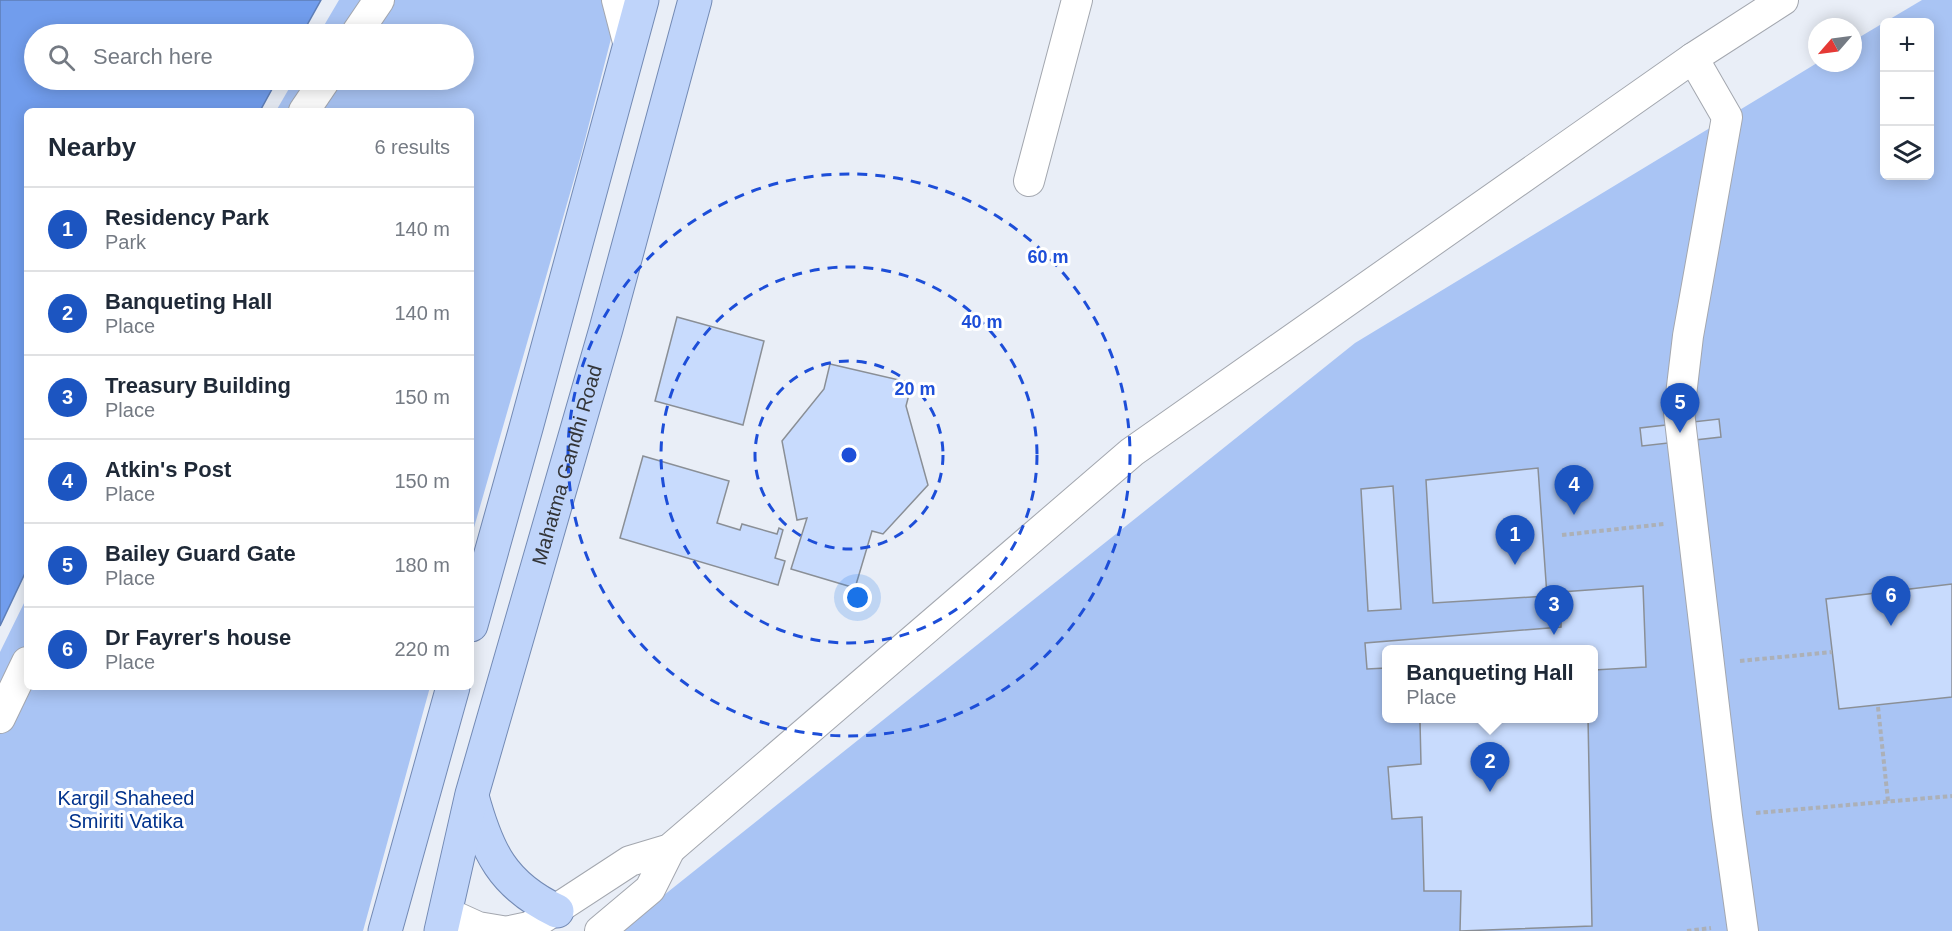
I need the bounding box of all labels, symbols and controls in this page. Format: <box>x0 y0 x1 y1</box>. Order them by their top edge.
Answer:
north arrow <box>1808 18 1862 72</box>
map controls <box>1880 18 1934 180</box>
button: + <box>1880 18 1934 72</box>
search box <box>24 24 474 90</box>
icon: search <box>45 41 78 74</box>
text: Search here <box>93 44 213 69</box>
button: − <box>1880 72 1934 126</box>
button: layers <box>1880 126 1934 180</box>
text: Nearby <box>48 132 136 162</box>
text: 6 results <box>374 136 450 158</box>
text: Residency Park <box>105 205 269 230</box>
text: 1 <box>62 218 73 240</box>
text: 140 m <box>394 218 450 240</box>
text: Park <box>105 231 146 253</box>
text: 60 m <box>1027 247 1069 267</box>
text: Banqueting Hall <box>105 289 272 314</box>
text: 2 <box>62 302 73 324</box>
text: 140 m <box>394 302 450 324</box>
text: 40 m <box>961 312 1003 332</box>
text: Place <box>105 315 155 337</box>
street label: Mahatma Gandhi Road <box>528 362 606 567</box>
text: Treasury Building <box>105 373 291 398</box>
text: 20 m <box>894 379 936 399</box>
pin: 5 <box>1660 384 1700 433</box>
text: 3 <box>62 386 73 408</box>
text: 150 m <box>394 386 450 408</box>
text: Place <box>105 399 155 421</box>
centre of rings <box>839 445 859 465</box>
text: Atkin's Post <box>105 457 231 482</box>
pin: 4 <box>1554 466 1594 515</box>
text: 4 <box>62 470 73 492</box>
text: 150 m <box>394 470 450 492</box>
text: Place <box>105 483 155 505</box>
pin: 1 <box>1496 516 1534 565</box>
text: Bailey Guard Gate <box>105 541 296 566</box>
text: 5 <box>62 554 73 576</box>
text: 180 m <box>394 554 450 576</box>
text: Place <box>105 567 155 589</box>
pin: 6 <box>1872 576 1910 626</box>
your location <box>843 583 872 612</box>
pin: 3 <box>1534 586 1574 635</box>
text: Dr Fayrer's house <box>105 625 291 650</box>
text: 6 <box>62 638 73 660</box>
text: 220 m <box>394 638 450 660</box>
popup <box>1382 645 1598 723</box>
text: Place <box>105 651 155 673</box>
text: Banqueting Hall <box>1406 660 1574 685</box>
text: Place <box>1406 686 1456 708</box>
pin: 2 <box>1470 742 1510 792</box>
park label: Kargil Shaheed Smiriti Vatika <box>58 787 194 832</box>

